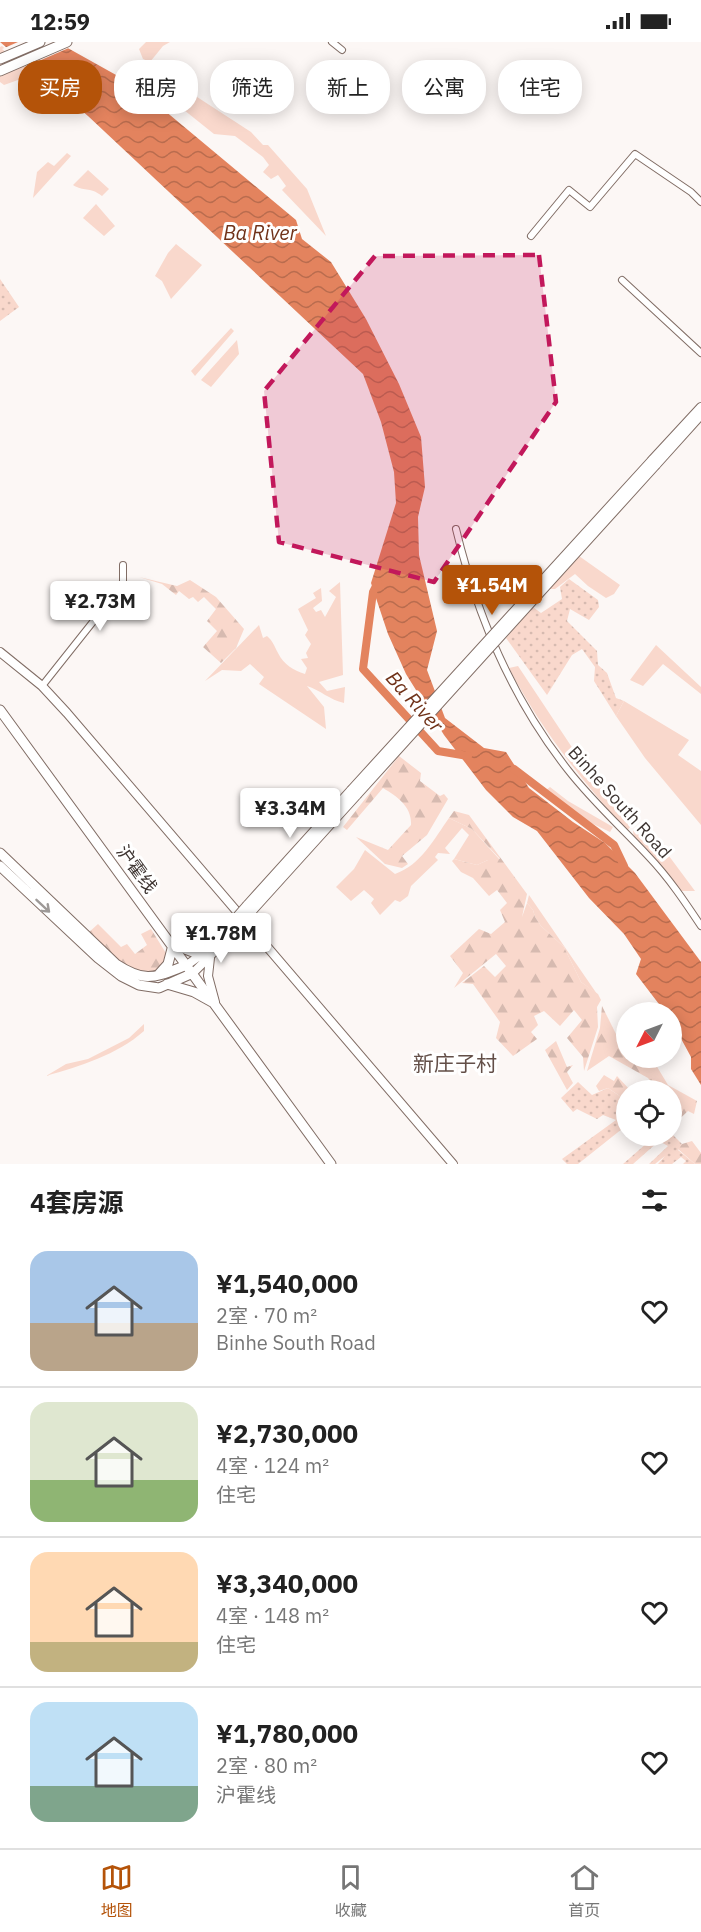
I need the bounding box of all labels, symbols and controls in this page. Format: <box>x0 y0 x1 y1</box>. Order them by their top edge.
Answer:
text: 12:59 <box>30 7 90 36</box>
chip: 买房 <box>18 60 102 114</box>
chip: 租房 <box>114 60 198 114</box>
chip: 筛选 <box>210 60 294 114</box>
chip: 新上 <box>306 60 390 114</box>
chip: 公寓 <box>402 60 486 114</box>
chip: 住宅 <box>498 60 582 114</box>
water label: Ba River <box>223 219 298 246</box>
pin: ¥1.54M <box>443 565 541 616</box>
text: ¥1.54M <box>456 571 528 598</box>
pin: ¥2.73M <box>51 581 149 632</box>
text: ¥2.73M <box>64 587 136 614</box>
water label: Ba River <box>380 665 450 738</box>
street label: Binhe South Road <box>563 741 677 863</box>
pin: ¥3.34M <box>241 788 339 839</box>
text: ¥3.34M <box>254 794 326 821</box>
street label: 沪霍线 <box>112 840 162 898</box>
one-way arrow <box>35 899 50 914</box>
pin: ¥1.78M <box>172 913 270 964</box>
text: ¥1.78M <box>185 919 257 946</box>
north arrow <box>616 1002 682 1068</box>
map controls <box>616 1002 682 1146</box>
district label: 新庄子村 <box>413 1049 497 1077</box>
button: locate <box>616 1080 682 1146</box>
icon: filters <box>638 1184 671 1217</box>
text: 4套房源 <box>30 1185 124 1219</box>
text: ¥1,540,000 <box>216 1266 358 1300</box>
icon: home <box>78 1275 150 1347</box>
icon: heart <box>638 1295 671 1328</box>
text: 2室 · 70 m² <box>216 1302 317 1329</box>
text: Binhe South Road <box>216 1329 376 1356</box>
text: ¥2,730,000 <box>216 1416 358 1450</box>
icon: home <box>78 1426 150 1498</box>
icon: heart <box>638 1446 671 1479</box>
text: 4室 · 124 m² <box>216 1452 329 1479</box>
text: 住宅 <box>216 1481 256 1508</box>
text: ¥3,340,000 <box>216 1566 358 1600</box>
icon: home <box>78 1576 150 1648</box>
icon: heart <box>638 1596 671 1629</box>
text: 4室 · 148 m² <box>216 1602 329 1629</box>
text: 住宅 <box>216 1631 256 1658</box>
text: ¥1,780,000 <box>216 1716 358 1750</box>
icon: home <box>78 1726 150 1798</box>
icon: heart <box>638 1746 671 1779</box>
text: 2室 · 80 m² <box>216 1752 317 1779</box>
text: 沪霍线 <box>216 1781 276 1808</box>
tab: 地图 <box>100 1861 133 1921</box>
tab: 收藏 <box>334 1861 367 1921</box>
tab: 首页 <box>568 1861 601 1921</box>

